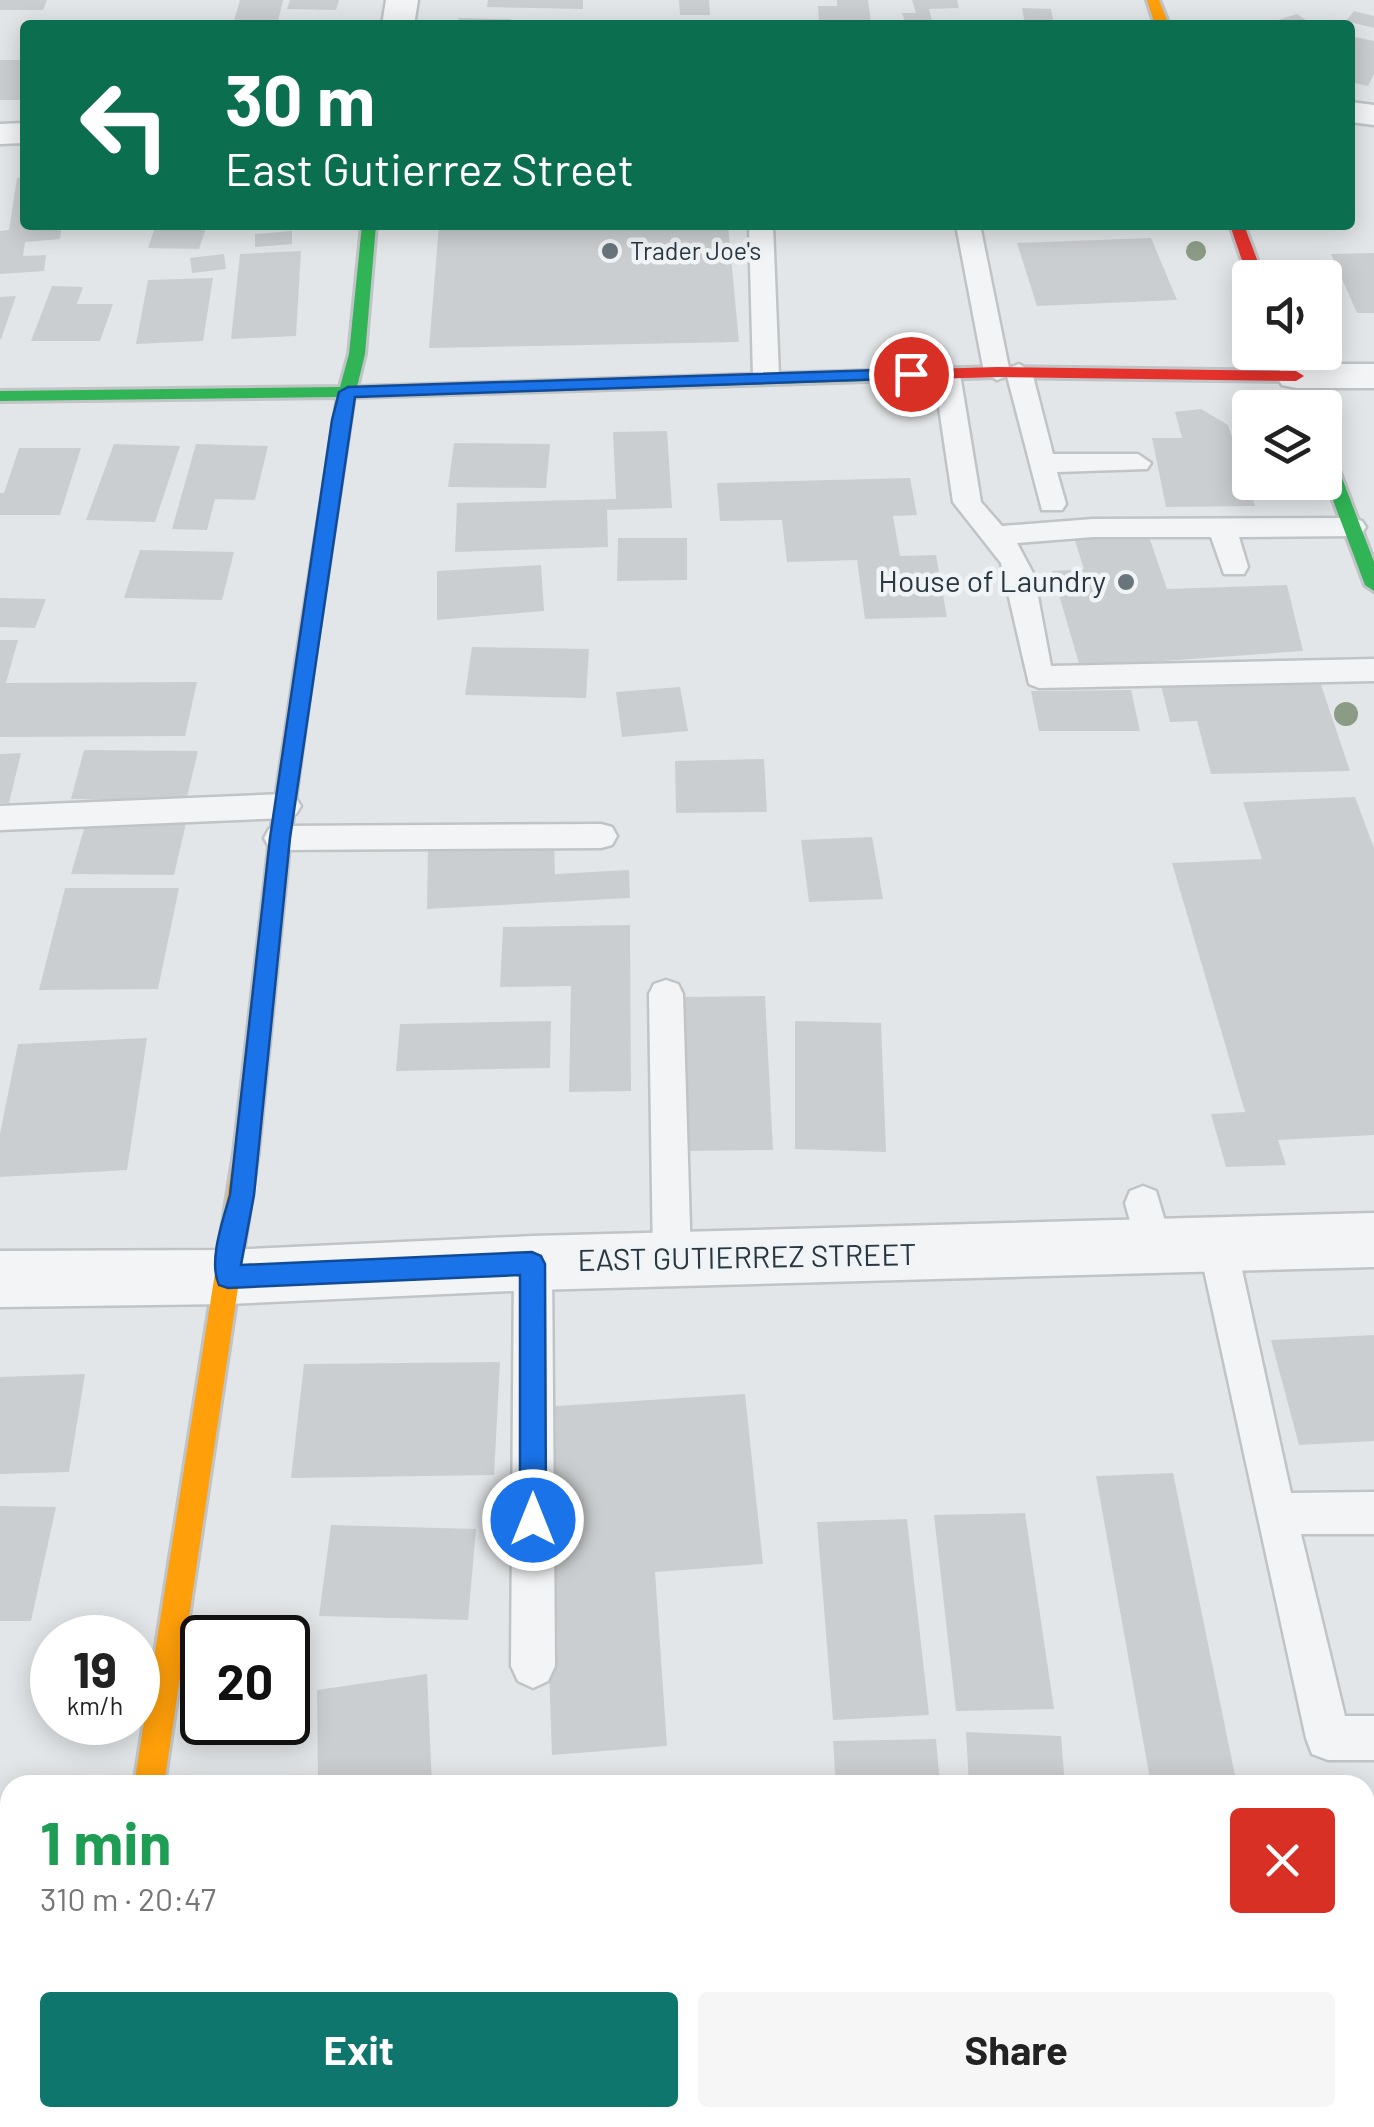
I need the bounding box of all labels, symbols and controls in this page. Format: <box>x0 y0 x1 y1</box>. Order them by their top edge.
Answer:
text: 30 m <box>225 56 375 140</box>
icon: left <box>60 60 190 190</box>
text: East Gutierrez Street <box>225 141 634 195</box>
place label: Trader Joe's <box>630 235 761 265</box>
marker: Trader Joe's <box>599 240 621 262</box>
map controls <box>1232 260 1342 500</box>
button: sound <box>1232 260 1342 370</box>
pin <box>869 332 954 417</box>
icon: arrive <box>884 347 939 402</box>
button: layers <box>1232 390 1342 500</box>
place label: House of Laundry <box>878 562 1106 598</box>
marker: House of Laundry <box>1115 571 1137 593</box>
street label: EAST GUTIERREZ STREET <box>577 1235 917 1277</box>
position arrow <box>481 1468 585 1572</box>
speed limit sign: 20 <box>180 1615 310 1745</box>
text: 19 <box>73 1638 117 1698</box>
text: km/h <box>67 1690 123 1720</box>
text: 1 min <box>40 1805 171 1877</box>
button: close <box>1230 1808 1335 1913</box>
text: 310 m · 20:47 <box>40 1879 216 1917</box>
button: Exit <box>40 1992 678 2107</box>
button: Share <box>698 1992 1335 2107</box>

